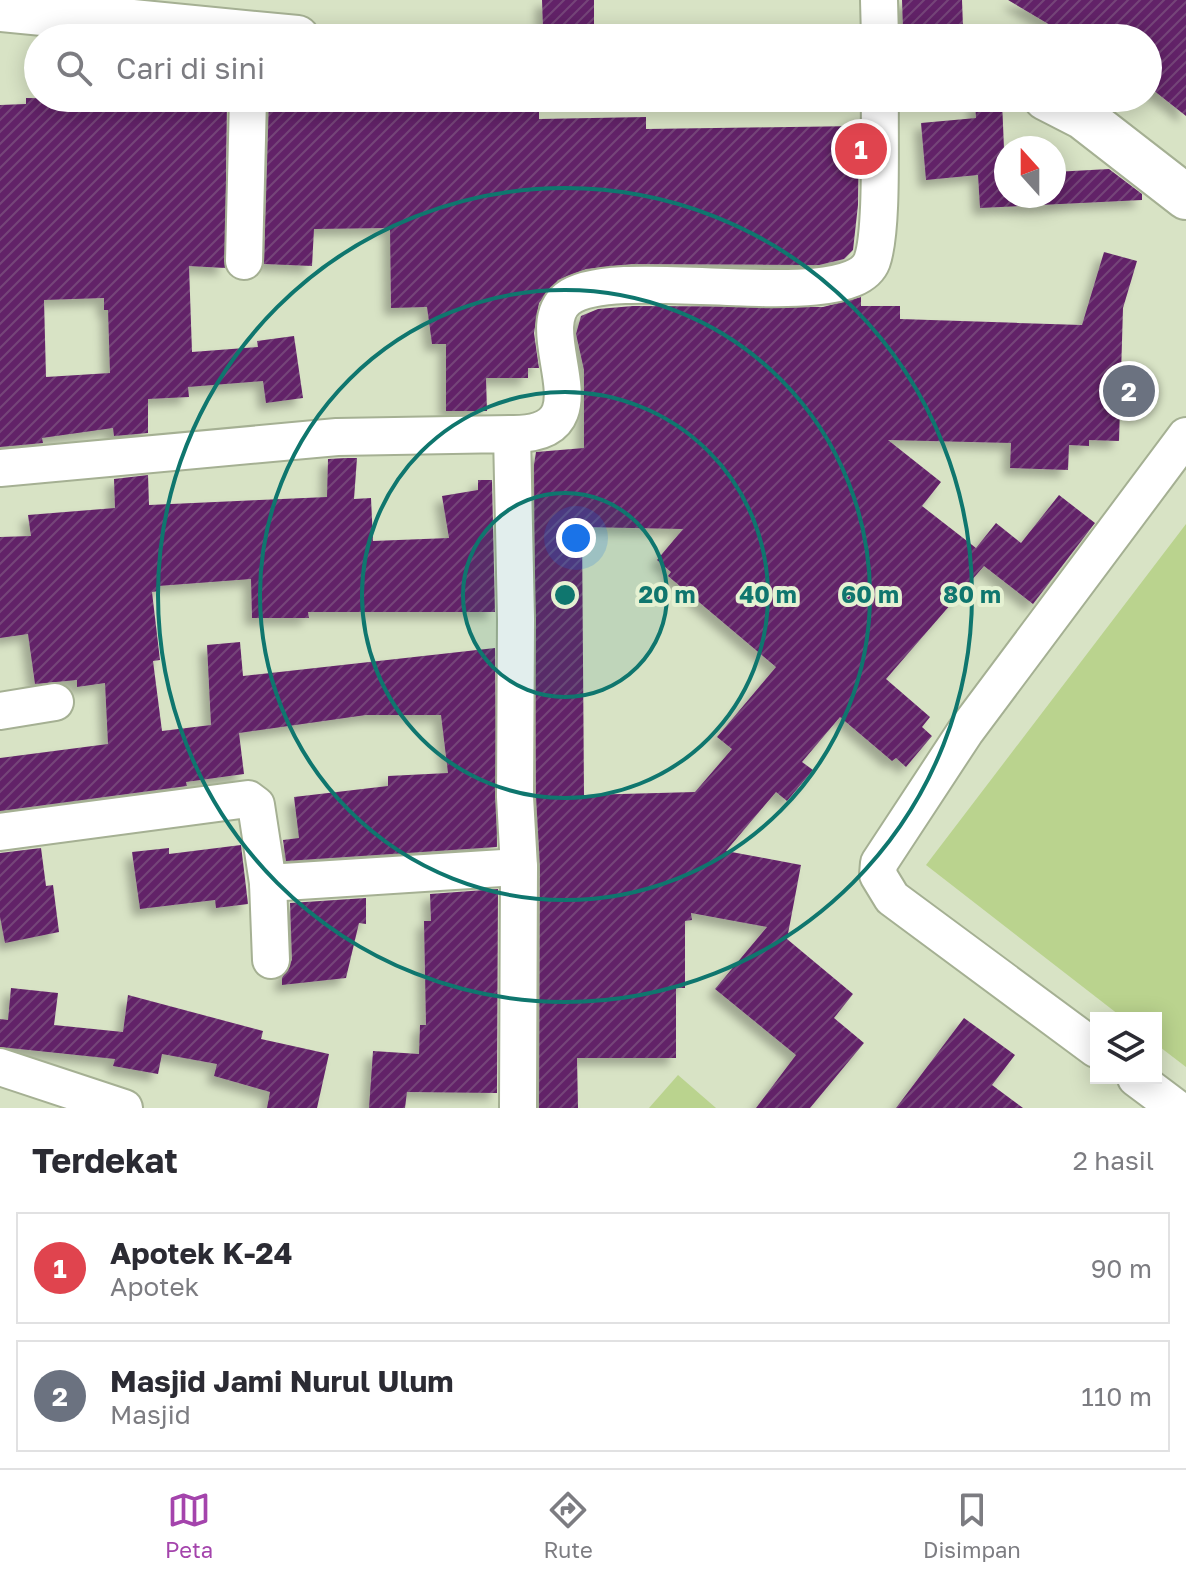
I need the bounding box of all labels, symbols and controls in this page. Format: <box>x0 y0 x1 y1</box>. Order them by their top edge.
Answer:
search box <box>24 24 1162 112</box>
icon: search <box>52 46 96 90</box>
text: Cari di sini <box>116 50 265 86</box>
pin: 1 <box>835 119 887 179</box>
north arrow <box>994 136 1066 208</box>
pin: 2 <box>1103 361 1155 421</box>
your location <box>556 518 596 558</box>
text: 20 m <box>638 579 696 608</box>
text: 40 m <box>739 579 797 608</box>
text: 60 m <box>841 579 899 608</box>
text: 80 m <box>943 579 1001 608</box>
centre of rings <box>551 581 579 609</box>
map controls <box>1090 1012 1162 1084</box>
button: layers <box>1090 1012 1162 1084</box>
text: Terdekat <box>32 1140 178 1180</box>
text: 2 hasil <box>1073 1145 1154 1176</box>
text: Apotek K-24 <box>110 1235 292 1271</box>
text: 1 <box>53 1253 67 1284</box>
text: 90 m <box>1091 1253 1152 1284</box>
text: Apotek <box>110 1271 199 1302</box>
text: Masjid Jami Nurul Ulum <box>110 1363 454 1399</box>
text: 2 <box>52 1381 68 1412</box>
text: 110 m <box>1081 1381 1152 1412</box>
text: Masjid <box>110 1399 191 1430</box>
tab: Peta <box>165 1488 213 1563</box>
tab: Rute <box>543 1488 593 1563</box>
tab: Disimpan <box>923 1488 1021 1563</box>

